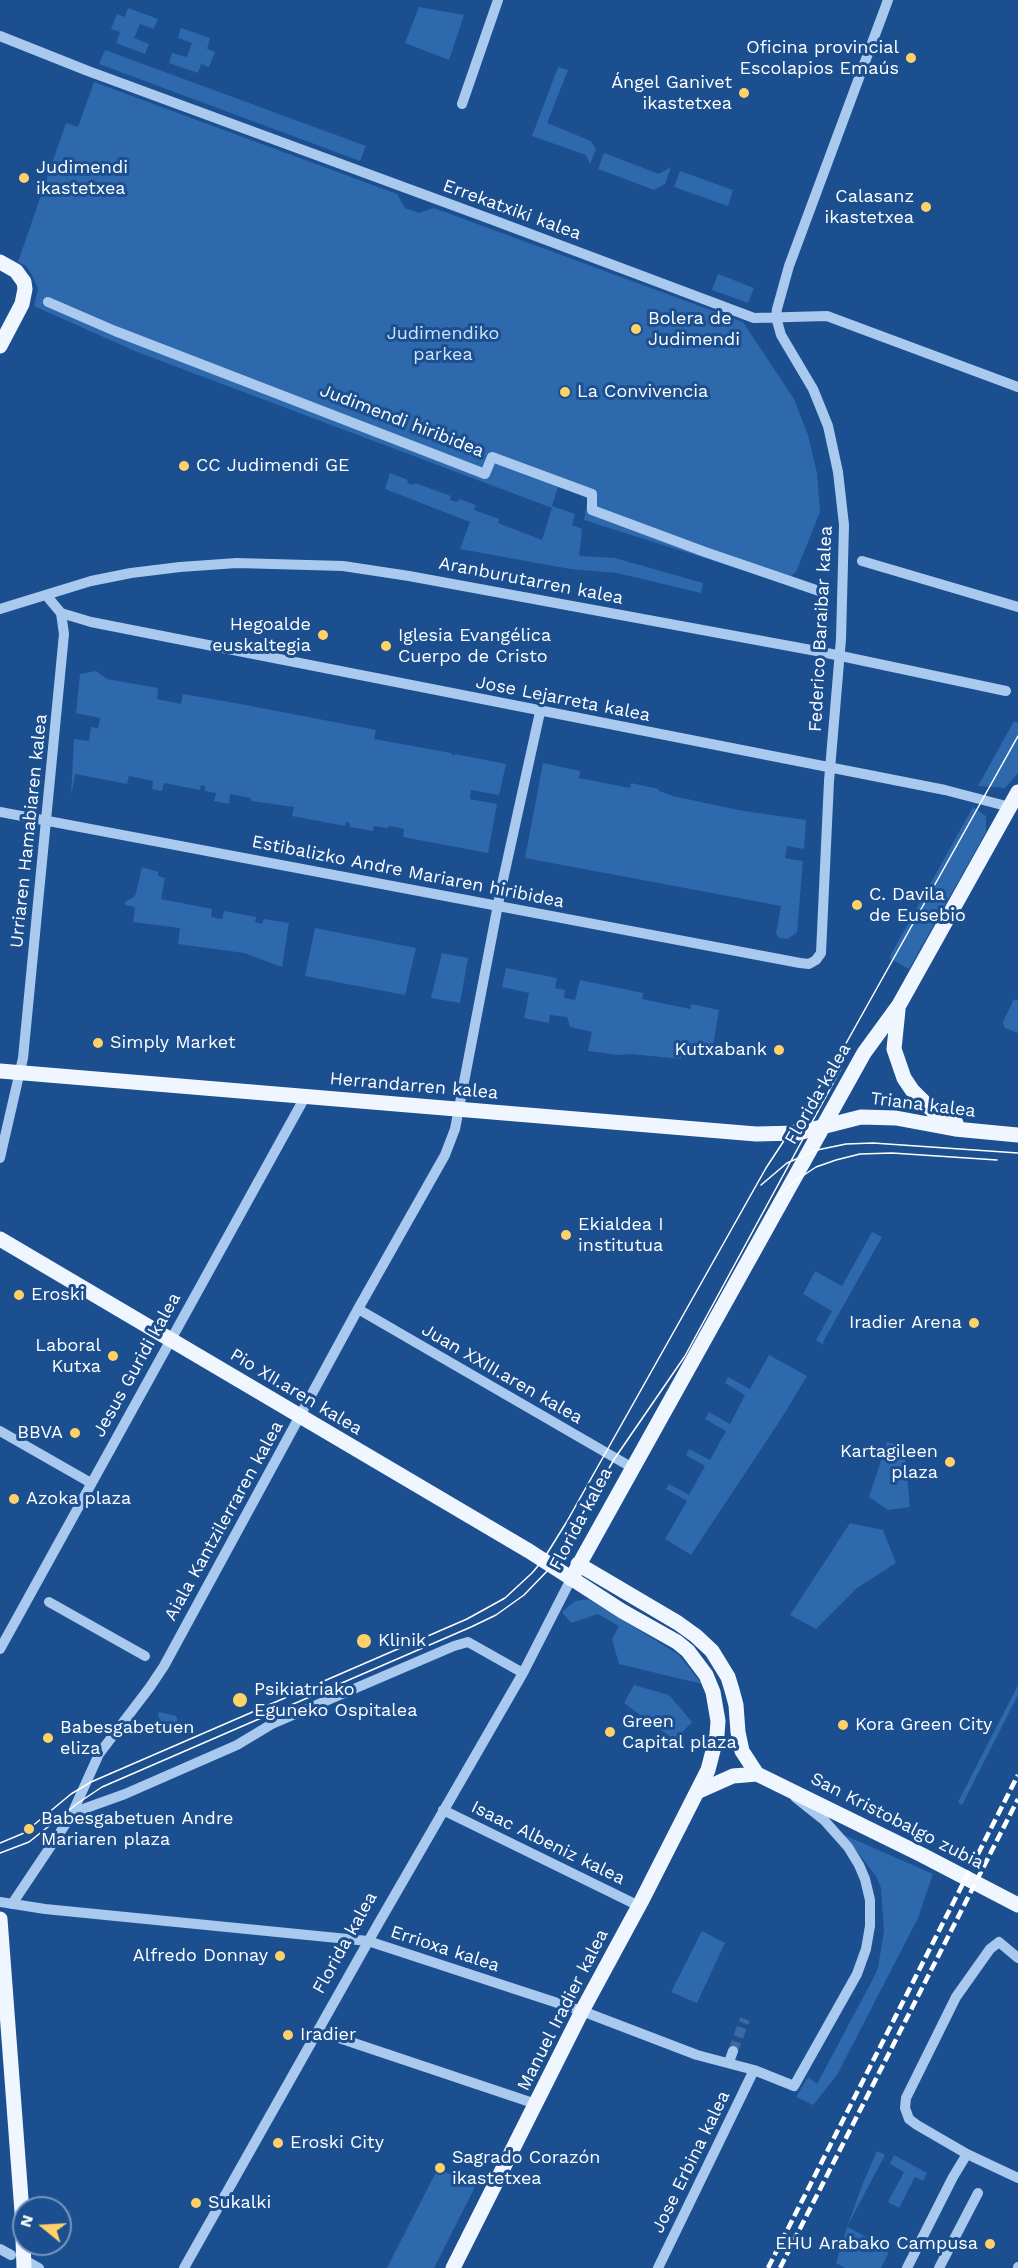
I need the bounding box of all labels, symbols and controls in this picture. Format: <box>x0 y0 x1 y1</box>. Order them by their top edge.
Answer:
place label: Oficina provincial Escolapios Emaús <box>740 37 899 80</box>
marker: Oficina provincial Escolapios Emaús <box>904 51 918 65</box>
place label: Ángel Ganivet ikastetxea <box>611 72 732 115</box>
marker: Ángel Ganivet ikastetxea <box>737 86 751 100</box>
place label: Judimendi ikastetxea <box>36 157 128 200</box>
marker: Judimendi ikastetxea <box>17 171 31 185</box>
street label: Errekatxiki kalea <box>440 175 584 245</box>
place label: Calasanz ikastetxea <box>825 186 914 228</box>
marker: Calasanz ikastetxea <box>919 200 933 214</box>
place label: Bolera de Judimendi <box>648 308 740 350</box>
marker: Bolera de Judimendi <box>629 322 643 336</box>
park label: Judimendiko parkea <box>387 323 499 366</box>
street label: Judimendi hiribidea <box>317 380 487 462</box>
place label: La Convivencia <box>577 381 708 403</box>
marker: La Convivencia <box>558 385 572 399</box>
place label: CC Judimendi GE <box>196 455 349 477</box>
marker: CC Judimendi GE <box>177 459 191 473</box>
street label: Federico Baraibar kalea <box>805 525 837 733</box>
street label: Aranburutarren kalea <box>437 553 625 609</box>
place label: Hegoalde euskaltegia <box>212 614 311 656</box>
place label: Iglesia Evangélica Cuerpo de Cristo <box>398 625 551 668</box>
marker: Hegoalde euskaltegia <box>316 628 330 642</box>
marker: Iglesia Evangélica Cuerpo de Cristo <box>379 639 393 653</box>
street label: Jose Lejarreta kalea <box>474 671 652 727</box>
street label: Urriaren Hamabiaren kalea <box>6 713 52 949</box>
street label: Estibalizko Andre Mariaren hiribidea <box>250 831 566 913</box>
place label: C. Davila de Eusebio <box>869 884 966 926</box>
marker: C. Davila de Eusebio <box>850 898 864 912</box>
place label: Simply Market <box>110 1032 235 1054</box>
marker: Simply Market <box>91 1036 105 1050</box>
place label: Kutxabank <box>675 1039 767 1061</box>
street label: Florida kalea <box>780 1040 856 1148</box>
marker: Kutxabank <box>772 1043 786 1057</box>
street label: Herrandarren kalea <box>329 1068 499 1104</box>
street label: Triana kalea <box>869 1088 977 1122</box>
place label: Ekialdea I institutua <box>578 1214 663 1256</box>
marker: Ekialdea I institutua <box>559 1228 573 1242</box>
place label: Eroski <box>31 1284 85 1306</box>
marker: Eroski <box>12 1288 26 1302</box>
street label: Jesus Guridi kalea <box>88 1289 186 1441</box>
place label: Iradier Arena <box>849 1312 962 1334</box>
marker: Iradier Arena <box>967 1316 981 1330</box>
street label: Juan XXIII.aren kalea <box>418 1319 586 1429</box>
place label: Laboral Kutxa <box>35 1335 101 1378</box>
street label: Pio XII.aren kalea <box>226 1344 366 1440</box>
marker: Laboral Kutxa <box>106 1349 120 1363</box>
street label: Aiala Kantzilerraren kalea <box>160 1417 288 1625</box>
place label: BBVA <box>17 1422 63 1444</box>
marker: BBVA <box>68 1426 82 1440</box>
place label: Kartagileen plaza <box>840 1441 938 1484</box>
marker: Kartagileen plaza <box>943 1455 957 1469</box>
street label: Florida kalea <box>545 1464 617 1574</box>
place label: Azoka plaza <box>26 1488 131 1510</box>
marker: Azoka plaza <box>7 1492 21 1506</box>
place label: Klinik <box>378 1630 426 1652</box>
marker: Klinik <box>355 1632 373 1650</box>
place label: Psikiatriako Eguneko Ospitalea <box>254 1679 417 1722</box>
marker: Psikiatriako Eguneko Ospitalea <box>231 1691 249 1709</box>
place label: Green Capital plaza <box>622 1711 737 1754</box>
place label: Kora Green City <box>855 1714 992 1736</box>
place label: Babesgabetuen eliza <box>60 1717 194 1760</box>
marker: Kora Green City <box>836 1718 850 1732</box>
marker: Green Capital plaza <box>603 1725 617 1739</box>
marker: Babesgabetuen eliza <box>41 1731 55 1745</box>
street label: San Kristobalgo zubia <box>807 1768 987 1874</box>
street label: Isaac Albeniz kalea <box>468 1796 628 1890</box>
place label: Babesgabetuen Andre Mariaren plaza <box>41 1808 233 1850</box>
marker: Babesgabetuen Andre Mariaren plaza <box>22 1822 36 1836</box>
street label: Florida kalea <box>308 1888 382 1998</box>
street label: Errioxa kalea <box>388 1921 502 1977</box>
street label: Manuel Iradier kalea <box>513 1926 613 2094</box>
place label: Alfredo Donnay <box>133 1945 268 1967</box>
marker: Alfredo Donnay <box>273 1949 287 1963</box>
place label: Iradier <box>300 2024 356 2046</box>
marker: Iradier <box>281 2028 295 2042</box>
street label: Jose Erbina kalea <box>647 2087 735 2237</box>
place label: Eroski City <box>290 2132 384 2154</box>
marker: Eroski City <box>271 2136 285 2150</box>
place label: Sagrado Corazón ikastetxea <box>452 2147 600 2190</box>
marker: Sagrado Corazón ikastetxea <box>433 2161 447 2175</box>
place label: Sukalki <box>208 2192 271 2214</box>
north arrow <box>12 2196 72 2256</box>
marker: Sukalki <box>189 2196 203 2210</box>
text: N <box>15 2212 37 2229</box>
place label: EHU Arabako Campusa <box>775 2233 978 2255</box>
marker: EHU Arabako Campusa <box>983 2237 997 2251</box>

